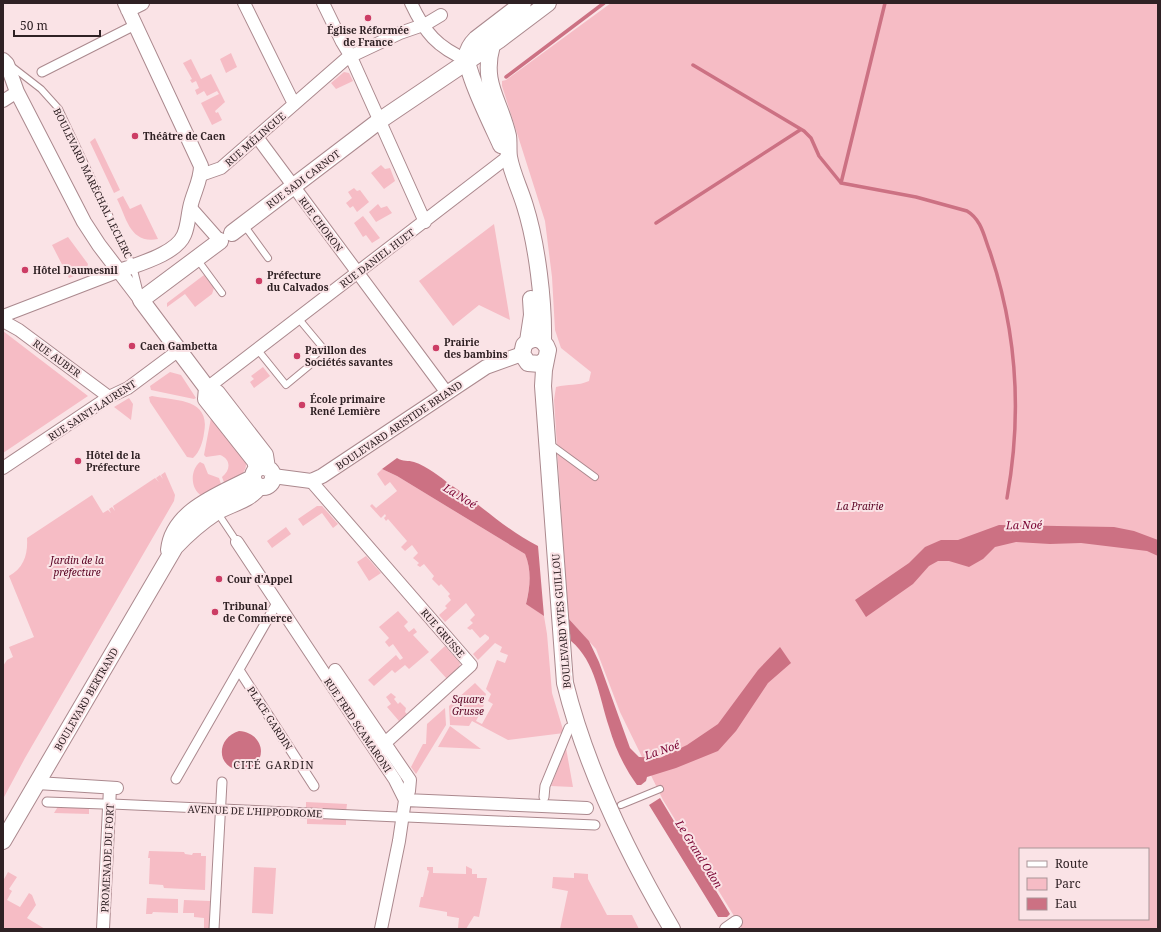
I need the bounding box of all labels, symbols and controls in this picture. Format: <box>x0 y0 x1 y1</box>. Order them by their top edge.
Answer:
scale bar <box>14 12 100 38</box>
marker: Église Réformée de France <box>363 13 373 23</box>
text: 50 m <box>20 17 48 34</box>
place label: Église Réformée de France <box>327 23 409 49</box>
street label: BOULEVARD MARÉCHAL LECLERC <box>50 106 136 260</box>
street label: RUE MÉLINGUE <box>222 109 288 169</box>
place label: Théâtre de Caen <box>143 129 226 143</box>
marker: Théâtre de Caen <box>130 131 140 141</box>
street label: RUE SADI CARNOT <box>263 147 343 211</box>
street label: RUE CHORON <box>296 194 346 255</box>
street label: RUE DANIEL HUET <box>337 225 417 291</box>
place label: Hôtel Daumesnil <box>33 263 118 277</box>
marker: Hôtel Daumesnil <box>20 265 30 275</box>
place label: Préfecture du Calvados <box>267 268 329 294</box>
marker: Préfecture du Calvados <box>254 276 264 286</box>
place label: Prairie des bambins <box>444 335 508 361</box>
street label: RUE AUBER <box>30 336 84 380</box>
place label: Caen Gambetta <box>140 339 218 353</box>
marker: Caen Gambetta <box>127 341 137 351</box>
place label: Pavillon des Sociétés savantes <box>305 343 393 369</box>
marker: Prairie des bambins <box>431 343 441 353</box>
marker: Pavillon des Sociétés savantes <box>292 351 302 361</box>
street label: RUE SAINT-LAURENT <box>45 376 139 444</box>
street label: BOULEVARD ARISTIDE BRIAND <box>333 377 465 473</box>
place label: École primaire René Lemière <box>310 392 386 418</box>
marker: École primaire René Lemière <box>297 400 307 410</box>
place label: Hôtel de la Préfecture <box>86 448 141 474</box>
marker: Hôtel de la Préfecture <box>73 456 83 466</box>
water label: La Noé <box>440 479 480 512</box>
park label: La Prairie <box>836 499 883 513</box>
water label: La Noé <box>1005 517 1043 532</box>
street label: BOULEVARD YVES GUILLOU <box>548 552 574 689</box>
park label: Jardin de la préfecture <box>48 553 104 579</box>
place label: Cour d'Appel <box>227 572 293 586</box>
marker: Cour d'Appel <box>214 574 224 584</box>
place label: Tribunal de Commerce <box>223 599 293 625</box>
street label: RUE GRUSSE <box>418 606 468 660</box>
marker: Tribunal de Commerce <box>210 607 220 617</box>
street label: BOULEVARD BERTRAND <box>51 645 121 753</box>
street label: RUE FRED SCAMARONI <box>321 675 395 775</box>
street label: PLACE GARDIN <box>244 683 296 753</box>
park label: Square Grusse <box>452 692 484 718</box>
water label: La Noé <box>641 736 682 763</box>
district label: CITÉ GARDIN <box>233 757 315 772</box>
street label: AVENUE DE L'HIPPODROME <box>188 802 322 820</box>
street label: PROMENADE DU FORT <box>97 803 117 913</box>
water label: Le Grand Odon <box>672 816 727 891</box>
legend <box>1019 848 1149 920</box>
text: Route <box>1055 855 1088 872</box>
text: Parc <box>1055 875 1081 892</box>
text: Eau <box>1055 895 1077 912</box>

